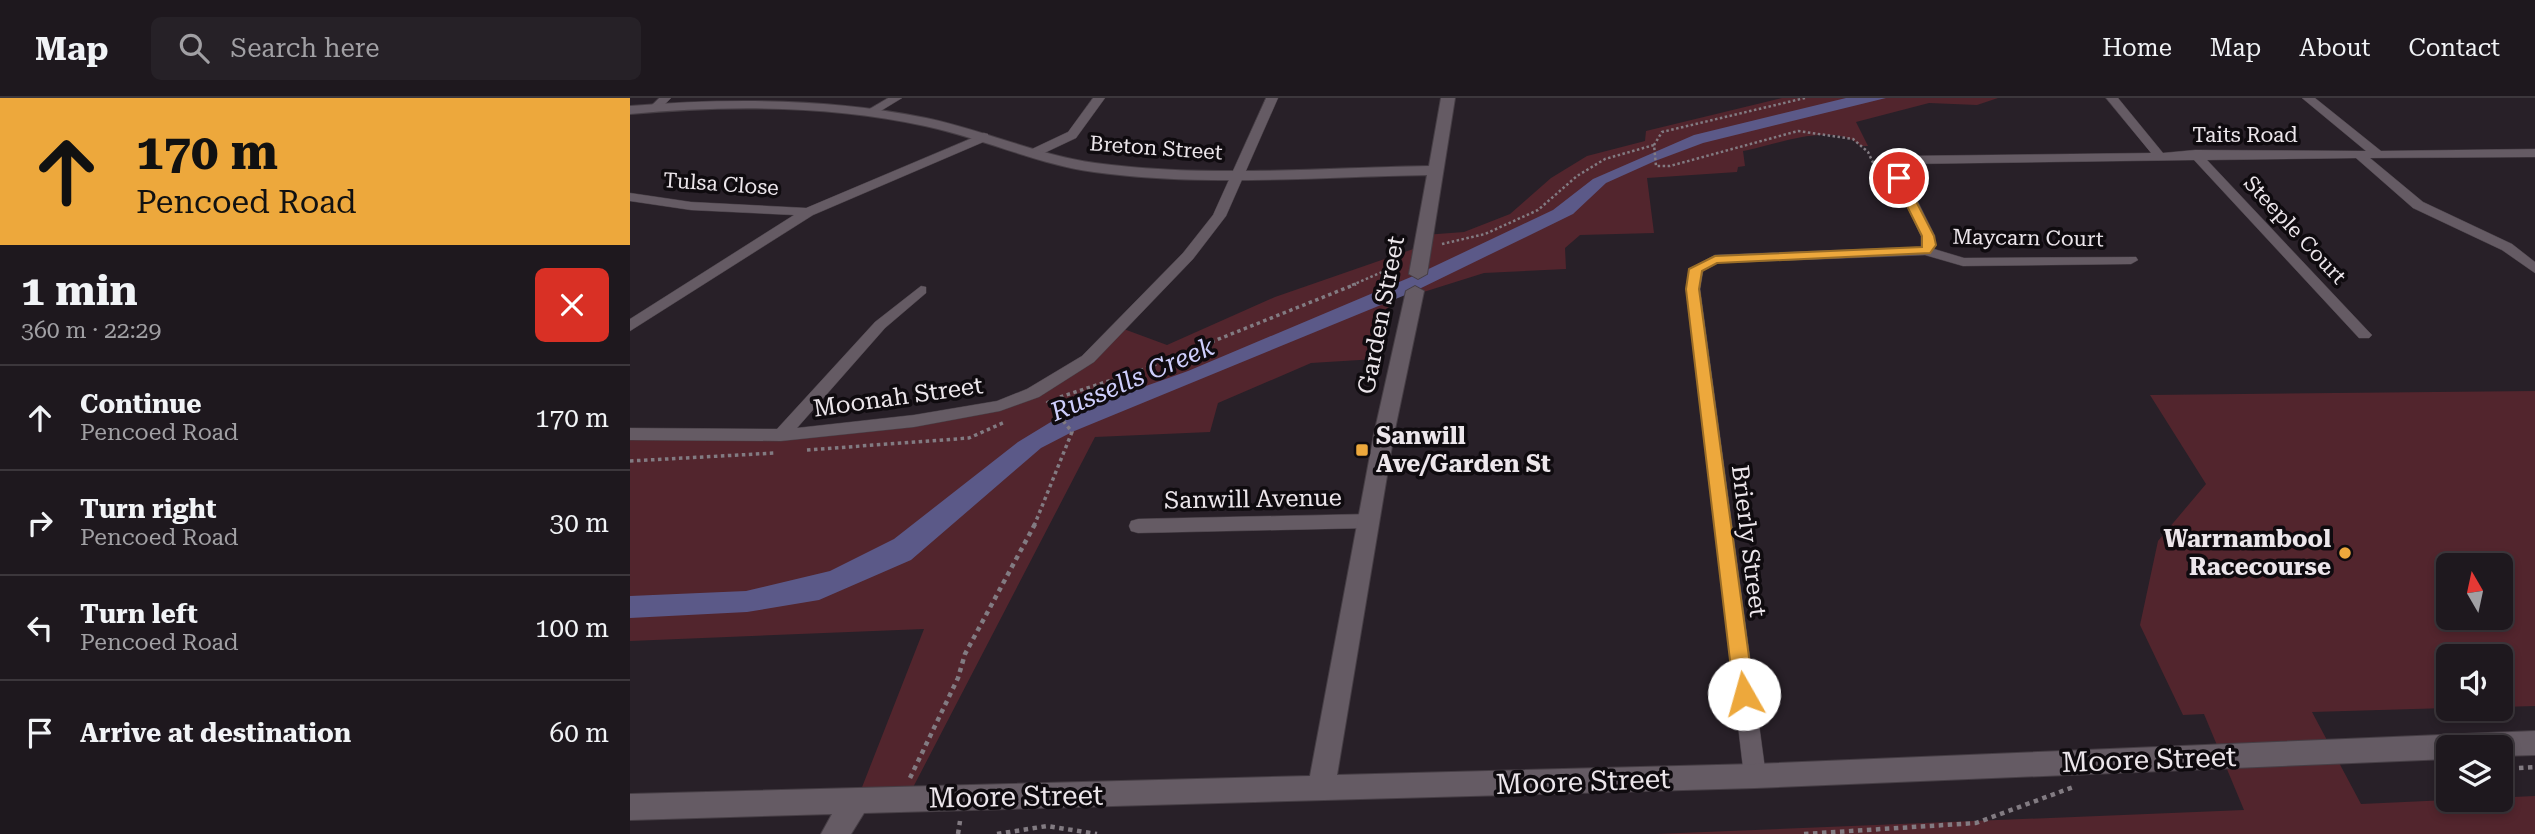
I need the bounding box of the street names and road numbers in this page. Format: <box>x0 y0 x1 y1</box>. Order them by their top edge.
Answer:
street label: Taits Road <box>2192 123 2298 147</box>
street label: Breton Street <box>1089 131 1224 165</box>
street label: Tulsa Close <box>662 168 780 200</box>
street label: Steeple Court <box>2239 171 2351 289</box>
street label: Maycarn Court <box>1952 225 2104 251</box>
street label: Garden Street <box>1352 233 1410 397</box>
street label: Moonah Street <box>811 371 985 423</box>
street label: Brierly Street <box>1726 463 1772 619</box>
street label: Sanwill Avenue <box>1164 483 1342 515</box>
street label: Moore Street <box>2061 740 2237 779</box>
street label: Moore Street <box>1495 762 1671 801</box>
street label: Moore Street <box>928 778 1104 815</box>

